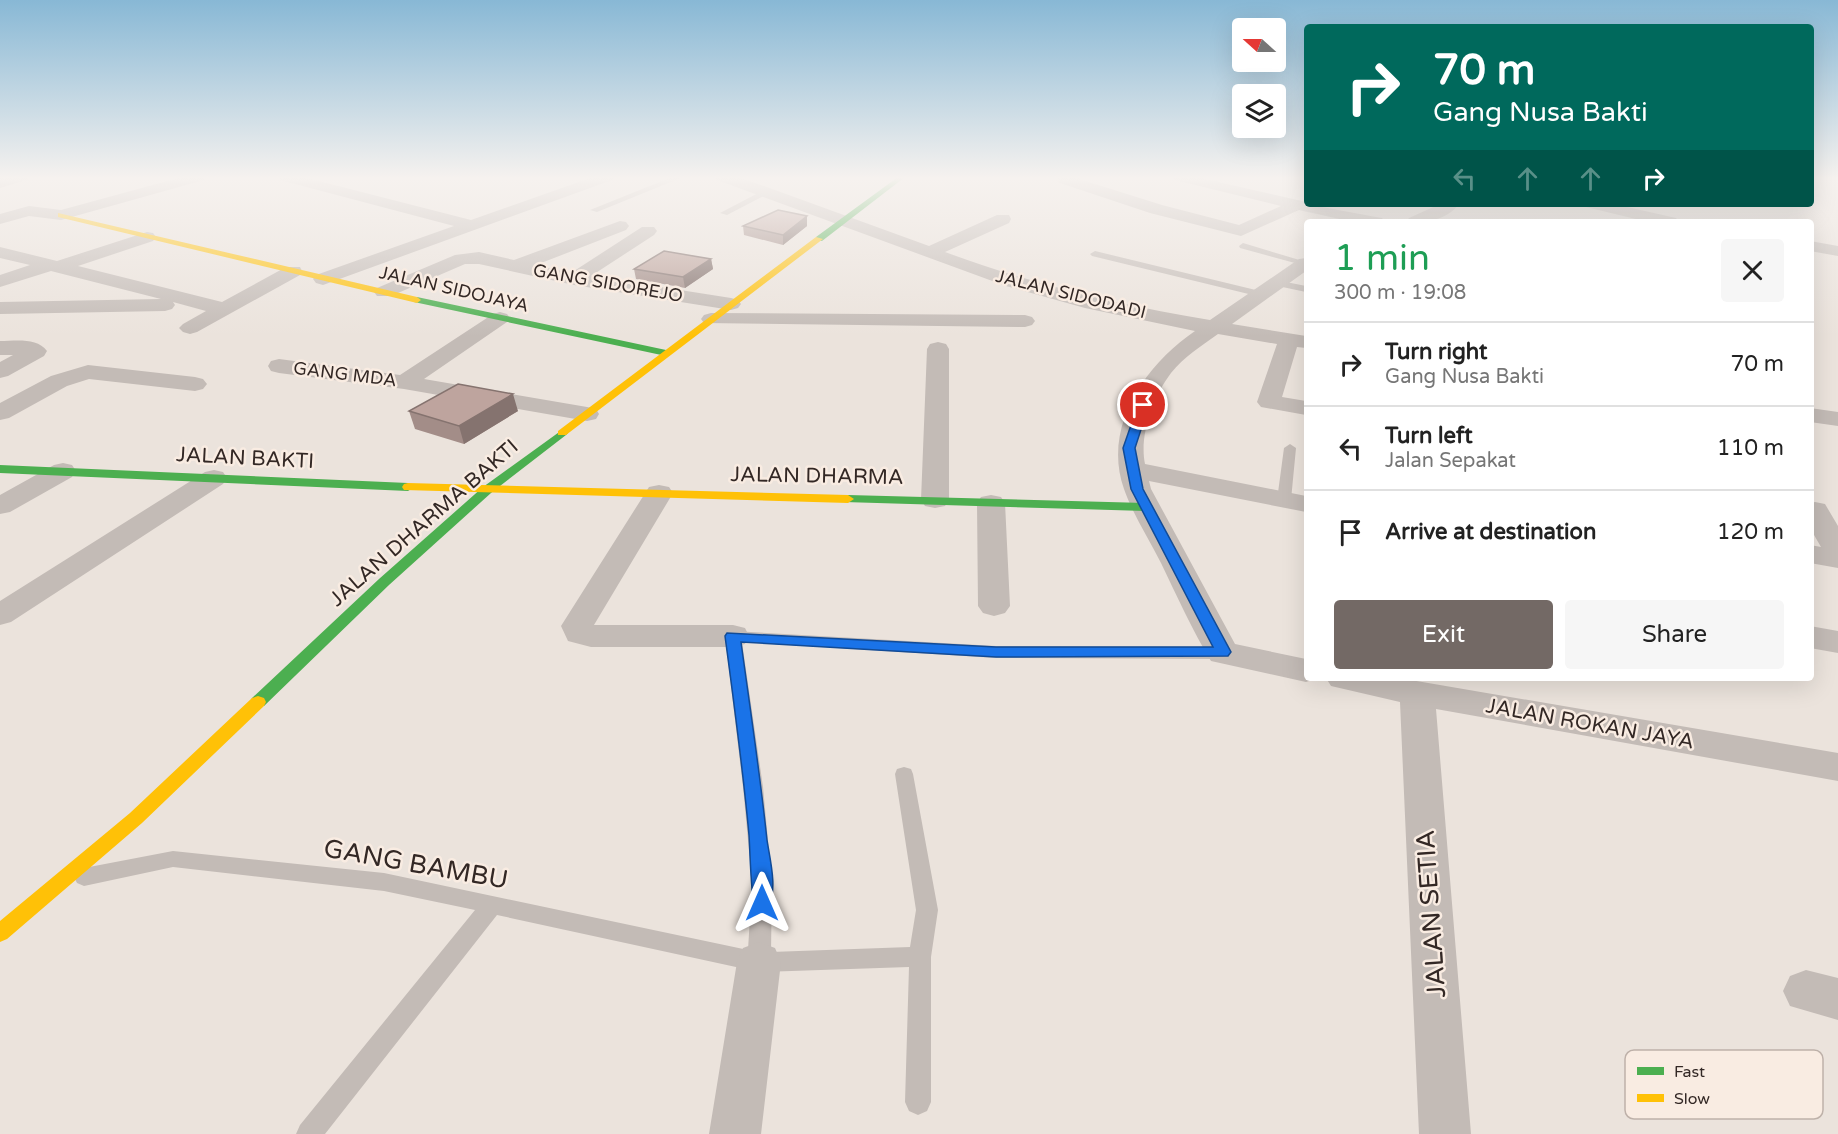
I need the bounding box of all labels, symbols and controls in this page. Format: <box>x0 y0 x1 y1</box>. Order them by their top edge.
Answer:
north arrow <box>1232 18 1286 72</box>
map controls <box>1232 18 1286 138</box>
text: 70 m <box>1433 45 1535 96</box>
icon: right <box>1334 48 1412 126</box>
button: layers <box>1232 84 1286 138</box>
text: Gang Nusa Bakti <box>1433 96 1648 129</box>
icon: left <box>1448 162 1481 195</box>
icon: ahead <box>1511 162 1544 195</box>
icon: ahead <box>1574 162 1607 195</box>
icon: right <box>1637 162 1670 195</box>
text: 1 min <box>1334 237 1430 280</box>
button: close <box>1721 239 1784 302</box>
street label: GANG SIDOREJO <box>531 259 685 307</box>
street label: JALAN SIDOJAYA <box>377 261 531 317</box>
street label: JALAN SIDODADI <box>994 265 1148 323</box>
text: 300 m · 19:08 <box>1334 281 1466 305</box>
text: Turn right <box>1385 339 1487 365</box>
icon: right <box>1334 348 1367 381</box>
text: 70 m <box>1730 351 1784 377</box>
street label: GANG MDA <box>292 357 398 391</box>
text: Gang Nusa Bakti <box>1385 365 1544 389</box>
pin <box>1117 379 1168 430</box>
icon: arrive <box>1126 388 1159 421</box>
text: Turn left <box>1385 423 1473 449</box>
icon: left <box>1334 432 1367 465</box>
street label: JALAN DHARMA BAKTI <box>325 434 523 612</box>
text: 110 m <box>1717 435 1784 461</box>
street label: JALAN BAKTI <box>175 442 315 474</box>
text: Jalan Sepakat <box>1385 449 1516 473</box>
street label: JALAN DHARMA <box>730 462 904 490</box>
icon: arrive <box>1334 516 1367 549</box>
text: Arrive at destination <box>1385 519 1596 545</box>
text: 120 m <box>1717 519 1784 545</box>
button: Exit <box>1334 600 1553 669</box>
button: Share <box>1565 600 1784 669</box>
street label: JALAN ROKAN JAYA <box>1484 693 1696 755</box>
street label: JALAN SETIA <box>1410 829 1452 999</box>
street label: GANG BAMBU <box>321 833 511 895</box>
position arrow <box>730 871 794 935</box>
legend <box>1625 1050 1823 1119</box>
text: Fast <box>1674 1062 1705 1082</box>
text: Slow <box>1674 1089 1710 1109</box>

